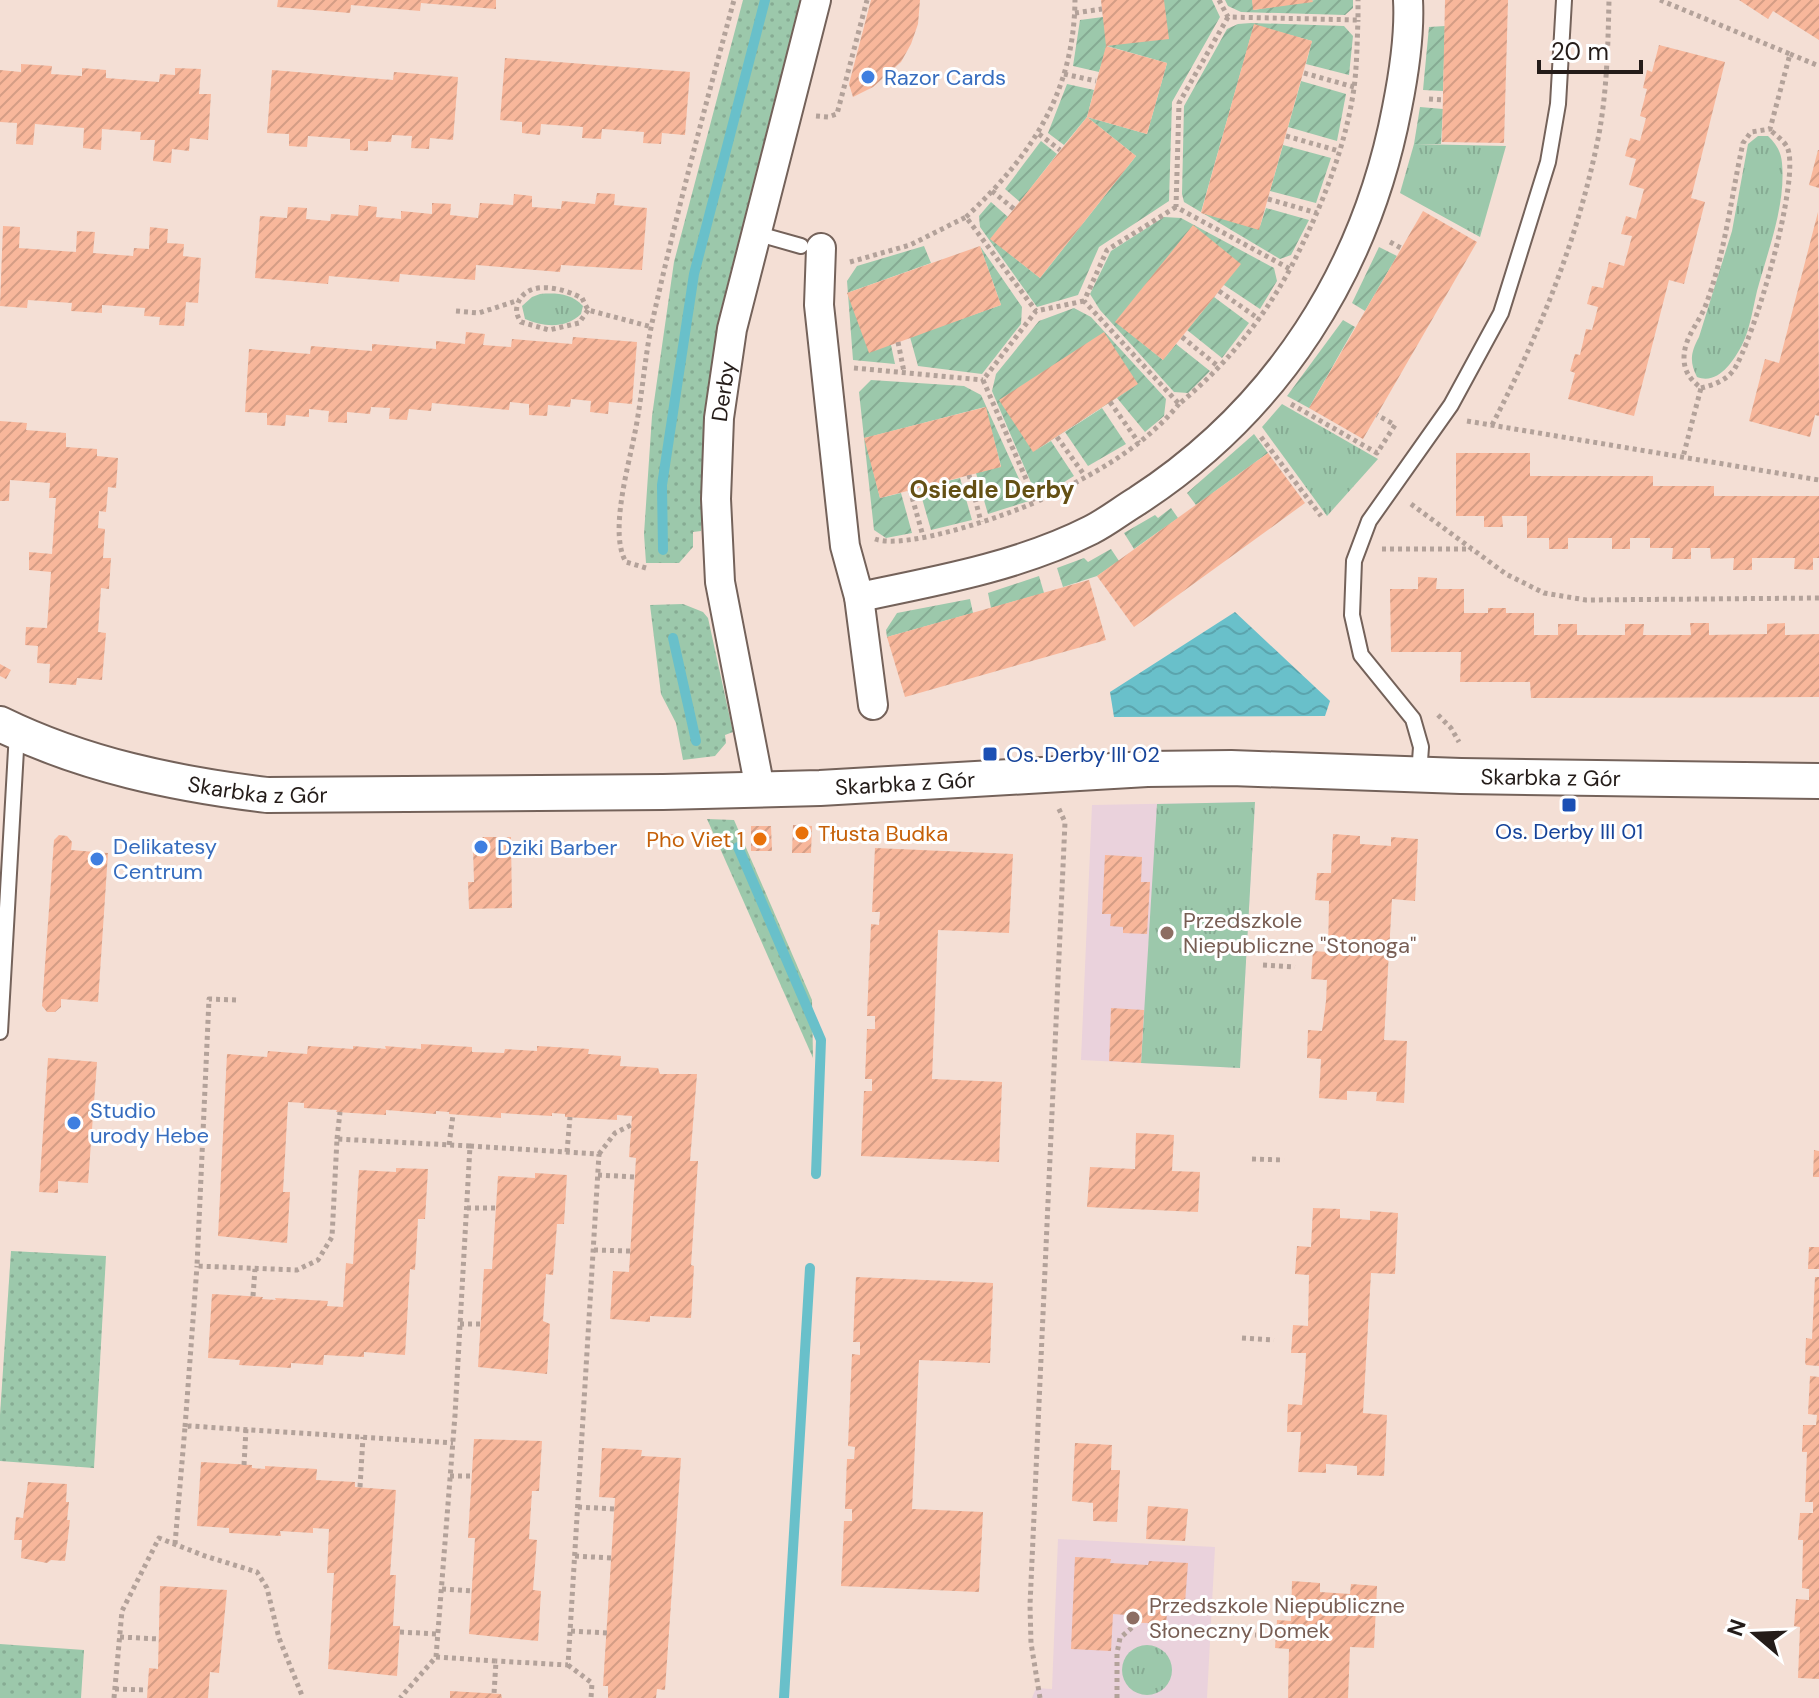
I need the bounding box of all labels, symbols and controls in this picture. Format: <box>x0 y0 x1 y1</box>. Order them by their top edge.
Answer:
scale bar <box>1539 24 1641 74</box>
text: 20 m <box>1551 36 1609 67</box>
place label: Razor Cards <box>884 63 1006 92</box>
marker: Razor Cards <box>859 68 877 86</box>
street label: Derby <box>705 359 742 424</box>
district label: Osiedle Derby <box>909 474 1075 505</box>
place label: Os. Derby III 02 <box>1006 740 1160 769</box>
marker: Os. Derby III 02 <box>981 745 999 763</box>
street label: Skarbka z Gór <box>1480 762 1621 793</box>
street label: Skarbka z Gór <box>834 765 976 802</box>
street label: Skarbka z Gór <box>186 769 328 810</box>
marker: Os. Derby III 01 <box>1560 796 1578 814</box>
place label: Os. Derby III 01 <box>1495 817 1643 846</box>
place label: Tłusta Budka <box>818 819 948 848</box>
marker: Tłusta Budka <box>793 824 811 842</box>
place label: Pho Viet 1 <box>646 825 744 854</box>
marker: Pho Viet 1 <box>751 830 769 848</box>
place label: Delikatesy Centrum <box>113 832 217 886</box>
place label: Dziki Barber <box>497 833 618 862</box>
marker: Dziki Barber <box>472 838 490 856</box>
marker: Delikatesy Centrum <box>88 850 106 868</box>
place label: Przedszkole Niepubliczne "Stonoga" <box>1183 906 1416 960</box>
marker: Przedszkole Niepubliczne "Stonoga" <box>1158 924 1176 942</box>
place label: Studio urody Hebe <box>90 1096 209 1150</box>
marker: Studio urody Hebe <box>65 1114 83 1132</box>
place label: Przedszkole Niepubliczne Słoneczny Domek <box>1149 1591 1405 1645</box>
north arrow <box>1715 1594 1795 1674</box>
marker: Przedszkole Niepubliczne Słoneczny Domek <box>1124 1609 1142 1627</box>
text: N <box>1720 1615 1753 1640</box>

